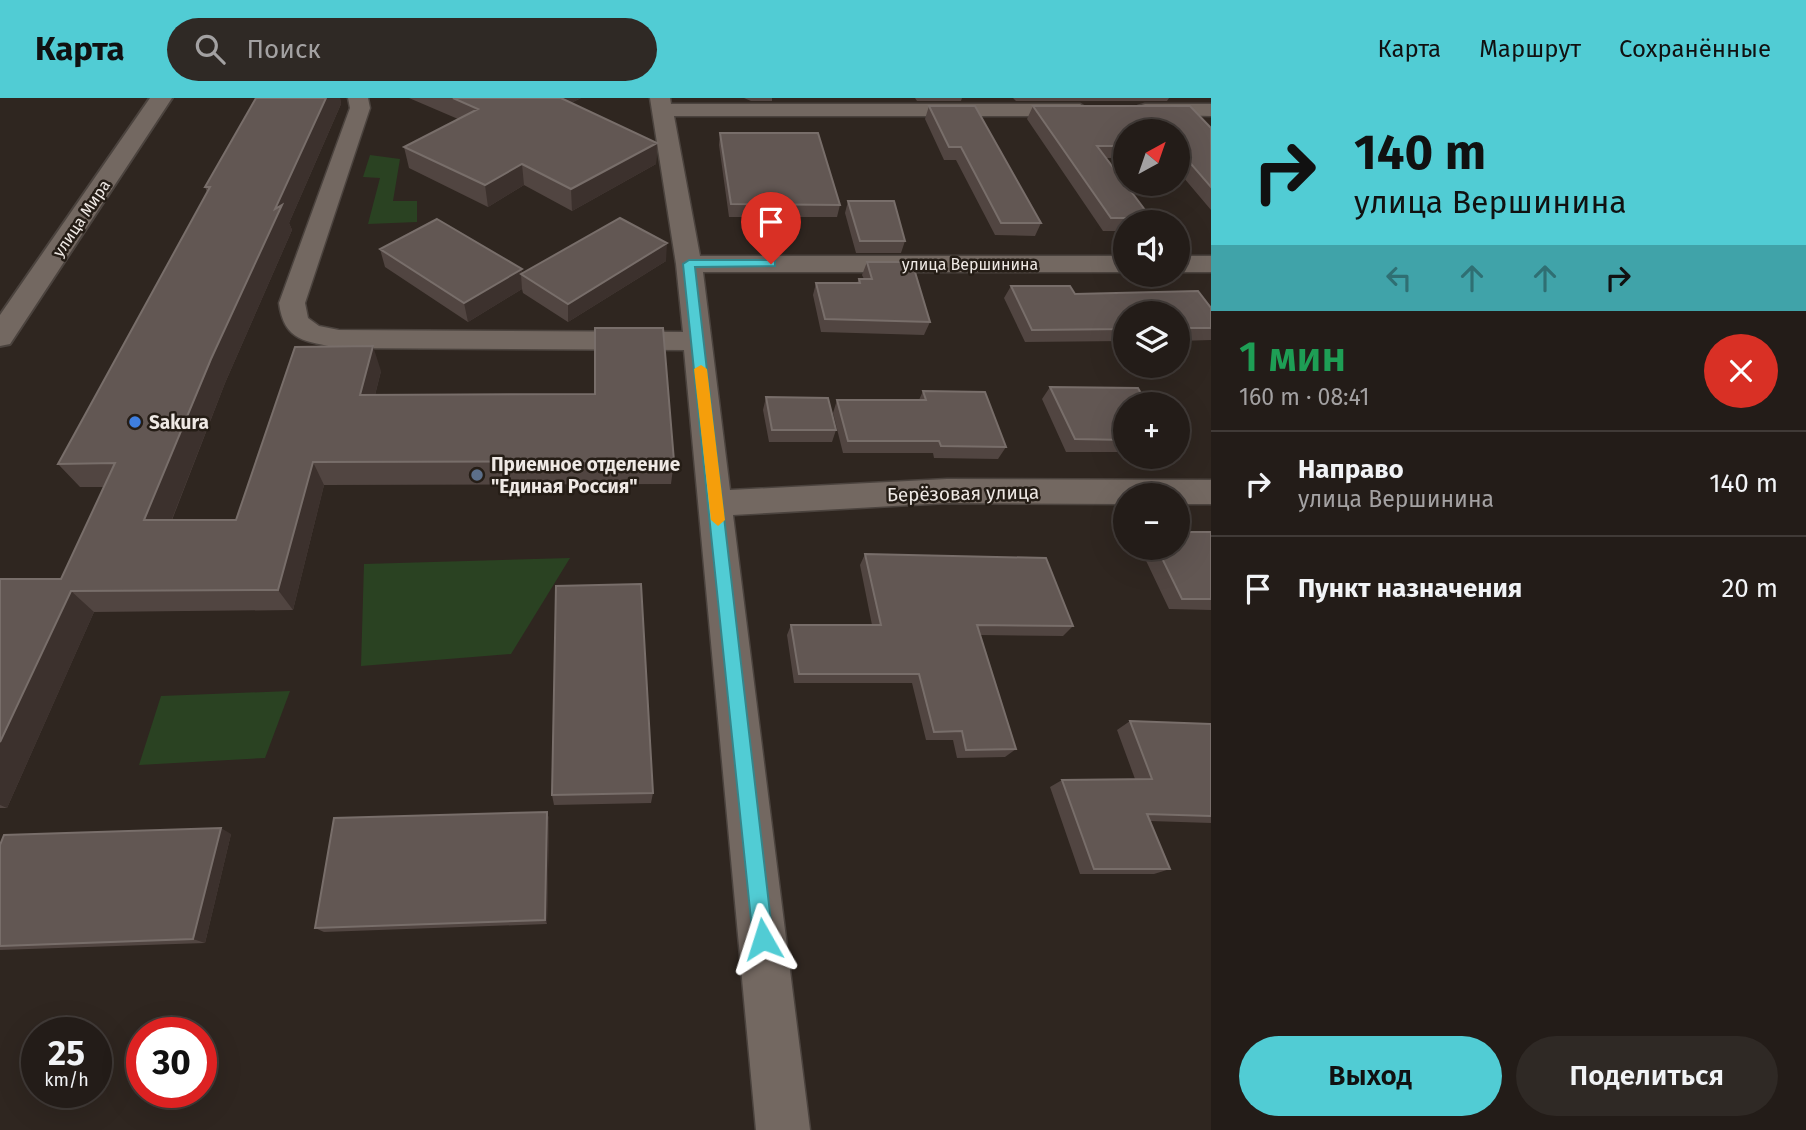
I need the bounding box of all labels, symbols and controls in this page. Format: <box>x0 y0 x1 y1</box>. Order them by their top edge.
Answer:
search box <box>167 18 657 81</box>
text: Карта <box>35 29 125 69</box>
icon: search <box>191 30 229 68</box>
text: Поиск <box>247 34 321 65</box>
text: Карта <box>1378 35 1441 63</box>
text: Маршрут <box>1479 35 1581 63</box>
text: Сохранённые <box>1619 35 1771 63</box>
north arrow <box>1113 119 1190 196</box>
map controls <box>1113 119 1190 560</box>
text: 140 m <box>1354 123 1486 182</box>
icon: right <box>1239 126 1330 217</box>
street label: улица Мира <box>49 176 114 260</box>
text: улица Вершинина <box>1354 183 1627 221</box>
pin <box>741 192 801 264</box>
icon: arrive <box>752 203 790 241</box>
button: sound <box>1113 210 1190 287</box>
street label: улица Вершинина <box>902 255 1038 274</box>
icon: left <box>1380 259 1418 297</box>
icon: ahead <box>1453 259 1491 297</box>
icon: ahead <box>1526 259 1564 297</box>
icon: right <box>1599 259 1637 297</box>
button: layers <box>1113 301 1190 378</box>
text: 1 мин <box>1239 332 1346 382</box>
button: close <box>1704 334 1778 408</box>
text: 160 m · 08:41 <box>1239 383 1369 411</box>
button: + <box>1113 392 1190 469</box>
place label: Sakura <box>149 411 209 434</box>
marker: Sakura <box>127 414 143 430</box>
place label: Приемное отделение "Единая Россия" <box>491 453 680 498</box>
text: Направо <box>1298 454 1404 485</box>
icon: right <box>1239 465 1277 503</box>
marker: Приемное отделение "Единая Россия" <box>469 467 485 483</box>
text: 140 m <box>1709 468 1778 499</box>
street label: Берёзовая улица <box>887 481 1039 506</box>
button: − <box>1113 483 1190 560</box>
text: улица Вершинина <box>1298 485 1494 513</box>
icon: arrive <box>1239 570 1277 608</box>
text: Пункт назначения <box>1298 573 1522 604</box>
text: 20 m <box>1721 573 1778 604</box>
position arrow <box>726 902 800 976</box>
speed limit sign: 30 <box>126 1017 217 1108</box>
text: 25 <box>48 1032 85 1074</box>
button: Выход <box>1239 1036 1502 1116</box>
button: Поделиться <box>1516 1036 1778 1116</box>
text: km/h <box>44 1069 89 1091</box>

